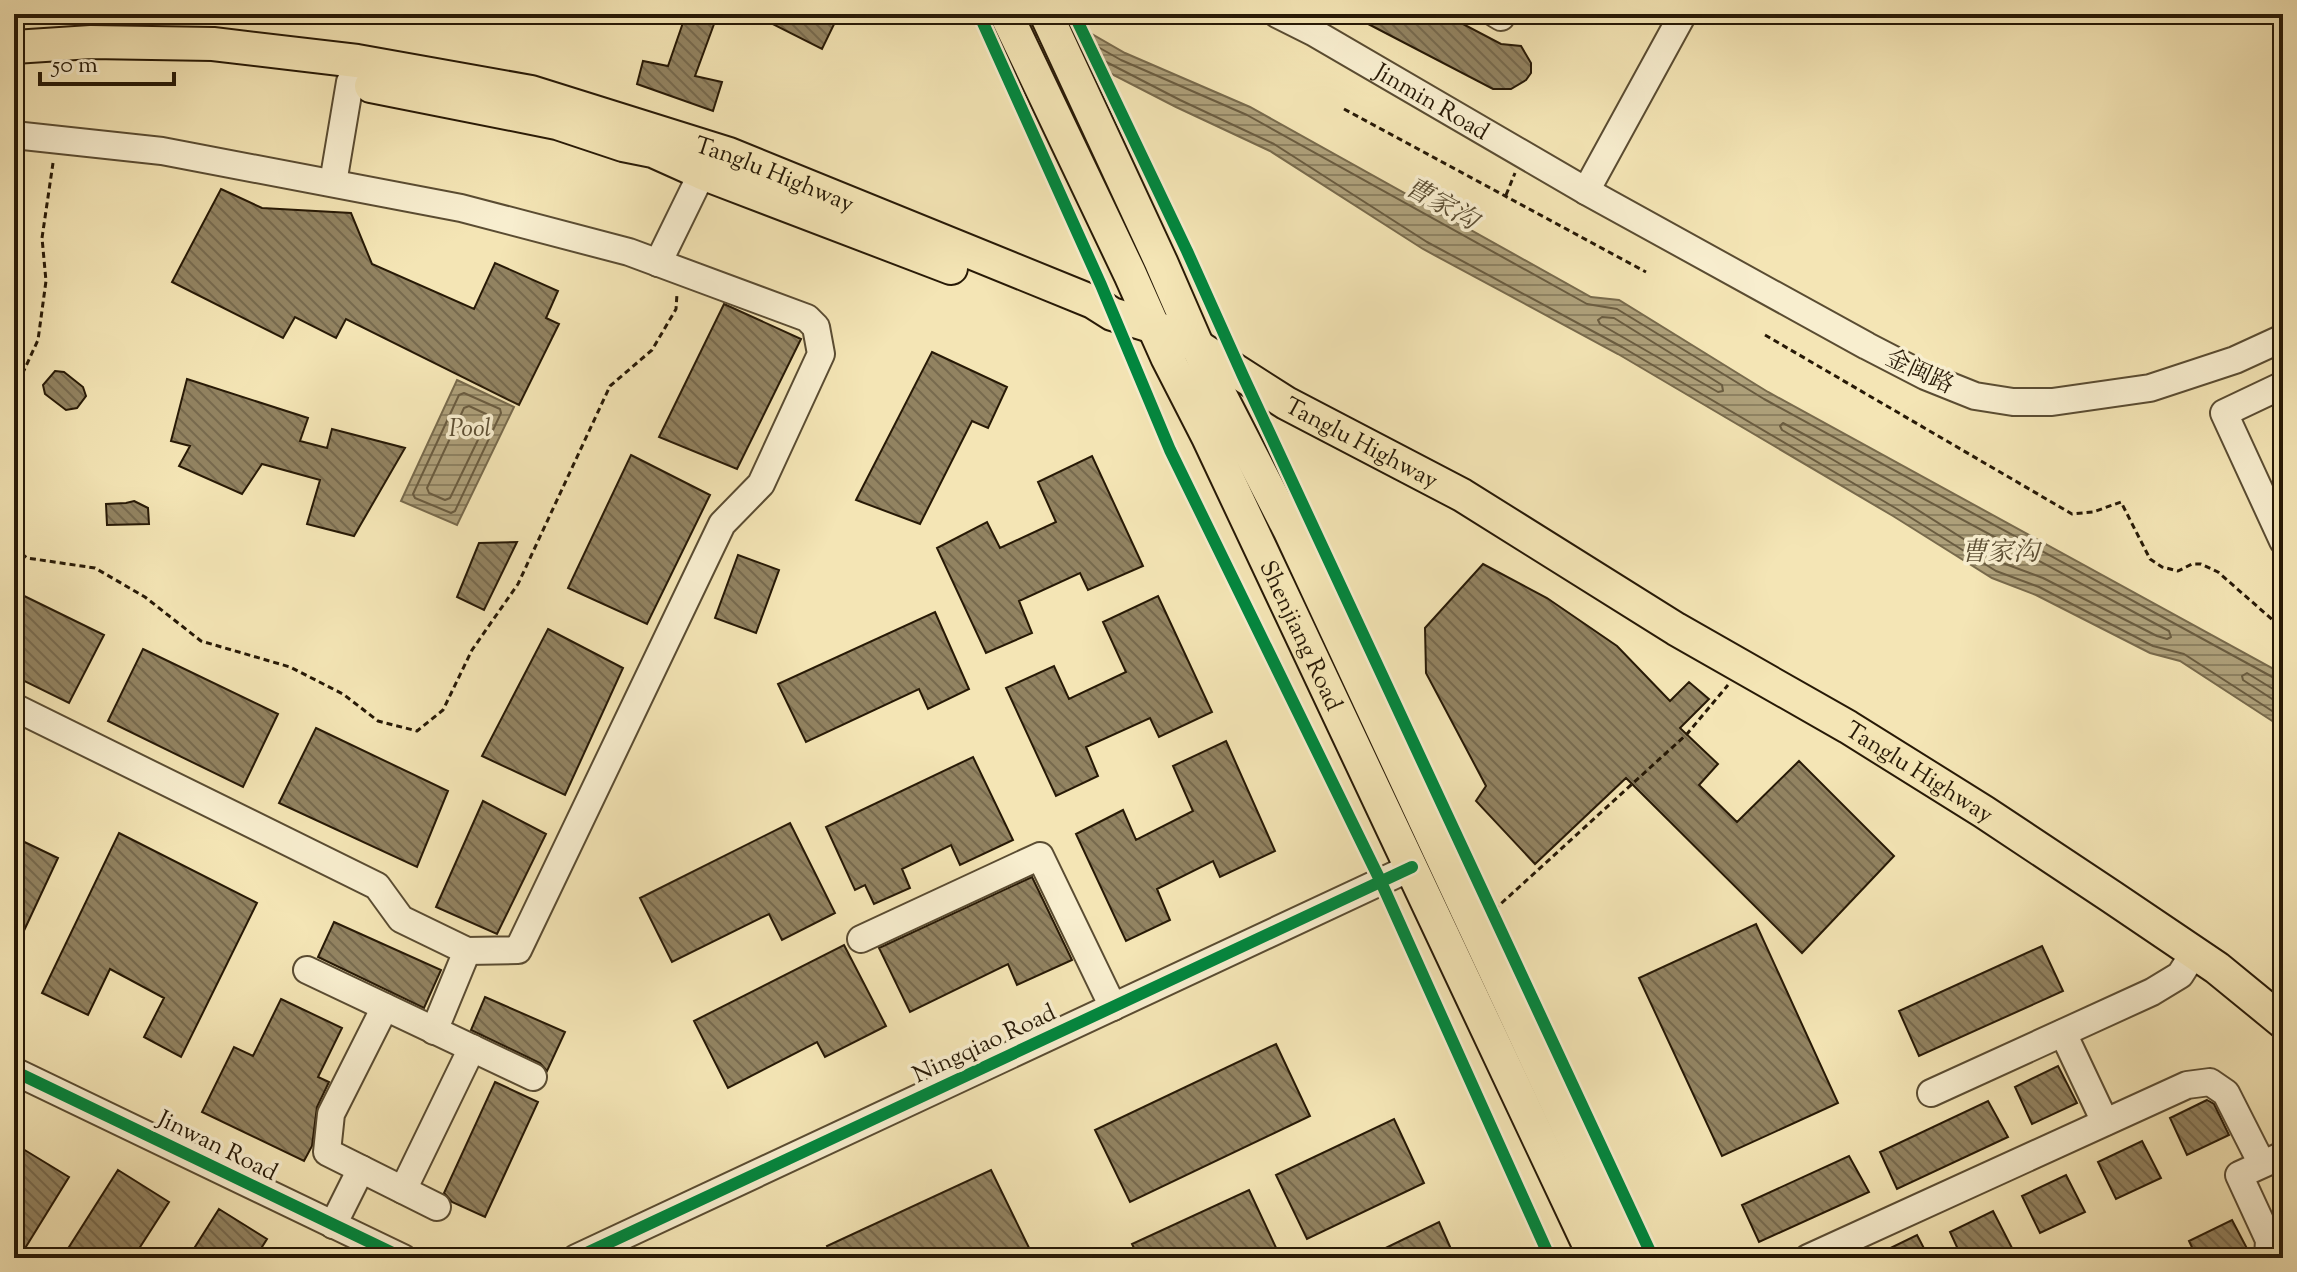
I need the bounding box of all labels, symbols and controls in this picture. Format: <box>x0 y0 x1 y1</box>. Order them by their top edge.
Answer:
scale bar <box>40 36 174 86</box>
text: 50 m <box>50 49 98 83</box>
street label: Jinmin Road <box>1365 55 1495 150</box>
street label: Tanglu Highway <box>690 129 859 222</box>
water label: 曹家沟 <box>1398 170 1487 242</box>
street label: 金闽路 <box>1879 342 1959 403</box>
street label: Tanglu Highway <box>1278 390 1444 499</box>
water label: Pool <box>449 411 491 448</box>
water label: 曹家沟 <box>1961 535 2043 572</box>
street label: Shenjiang Road <box>1250 555 1350 717</box>
street label: Tanglu Highway <box>1838 714 1999 833</box>
street label: Ningqiao Road <box>908 997 1062 1093</box>
street label: Jinwan Road <box>150 1102 283 1191</box>

